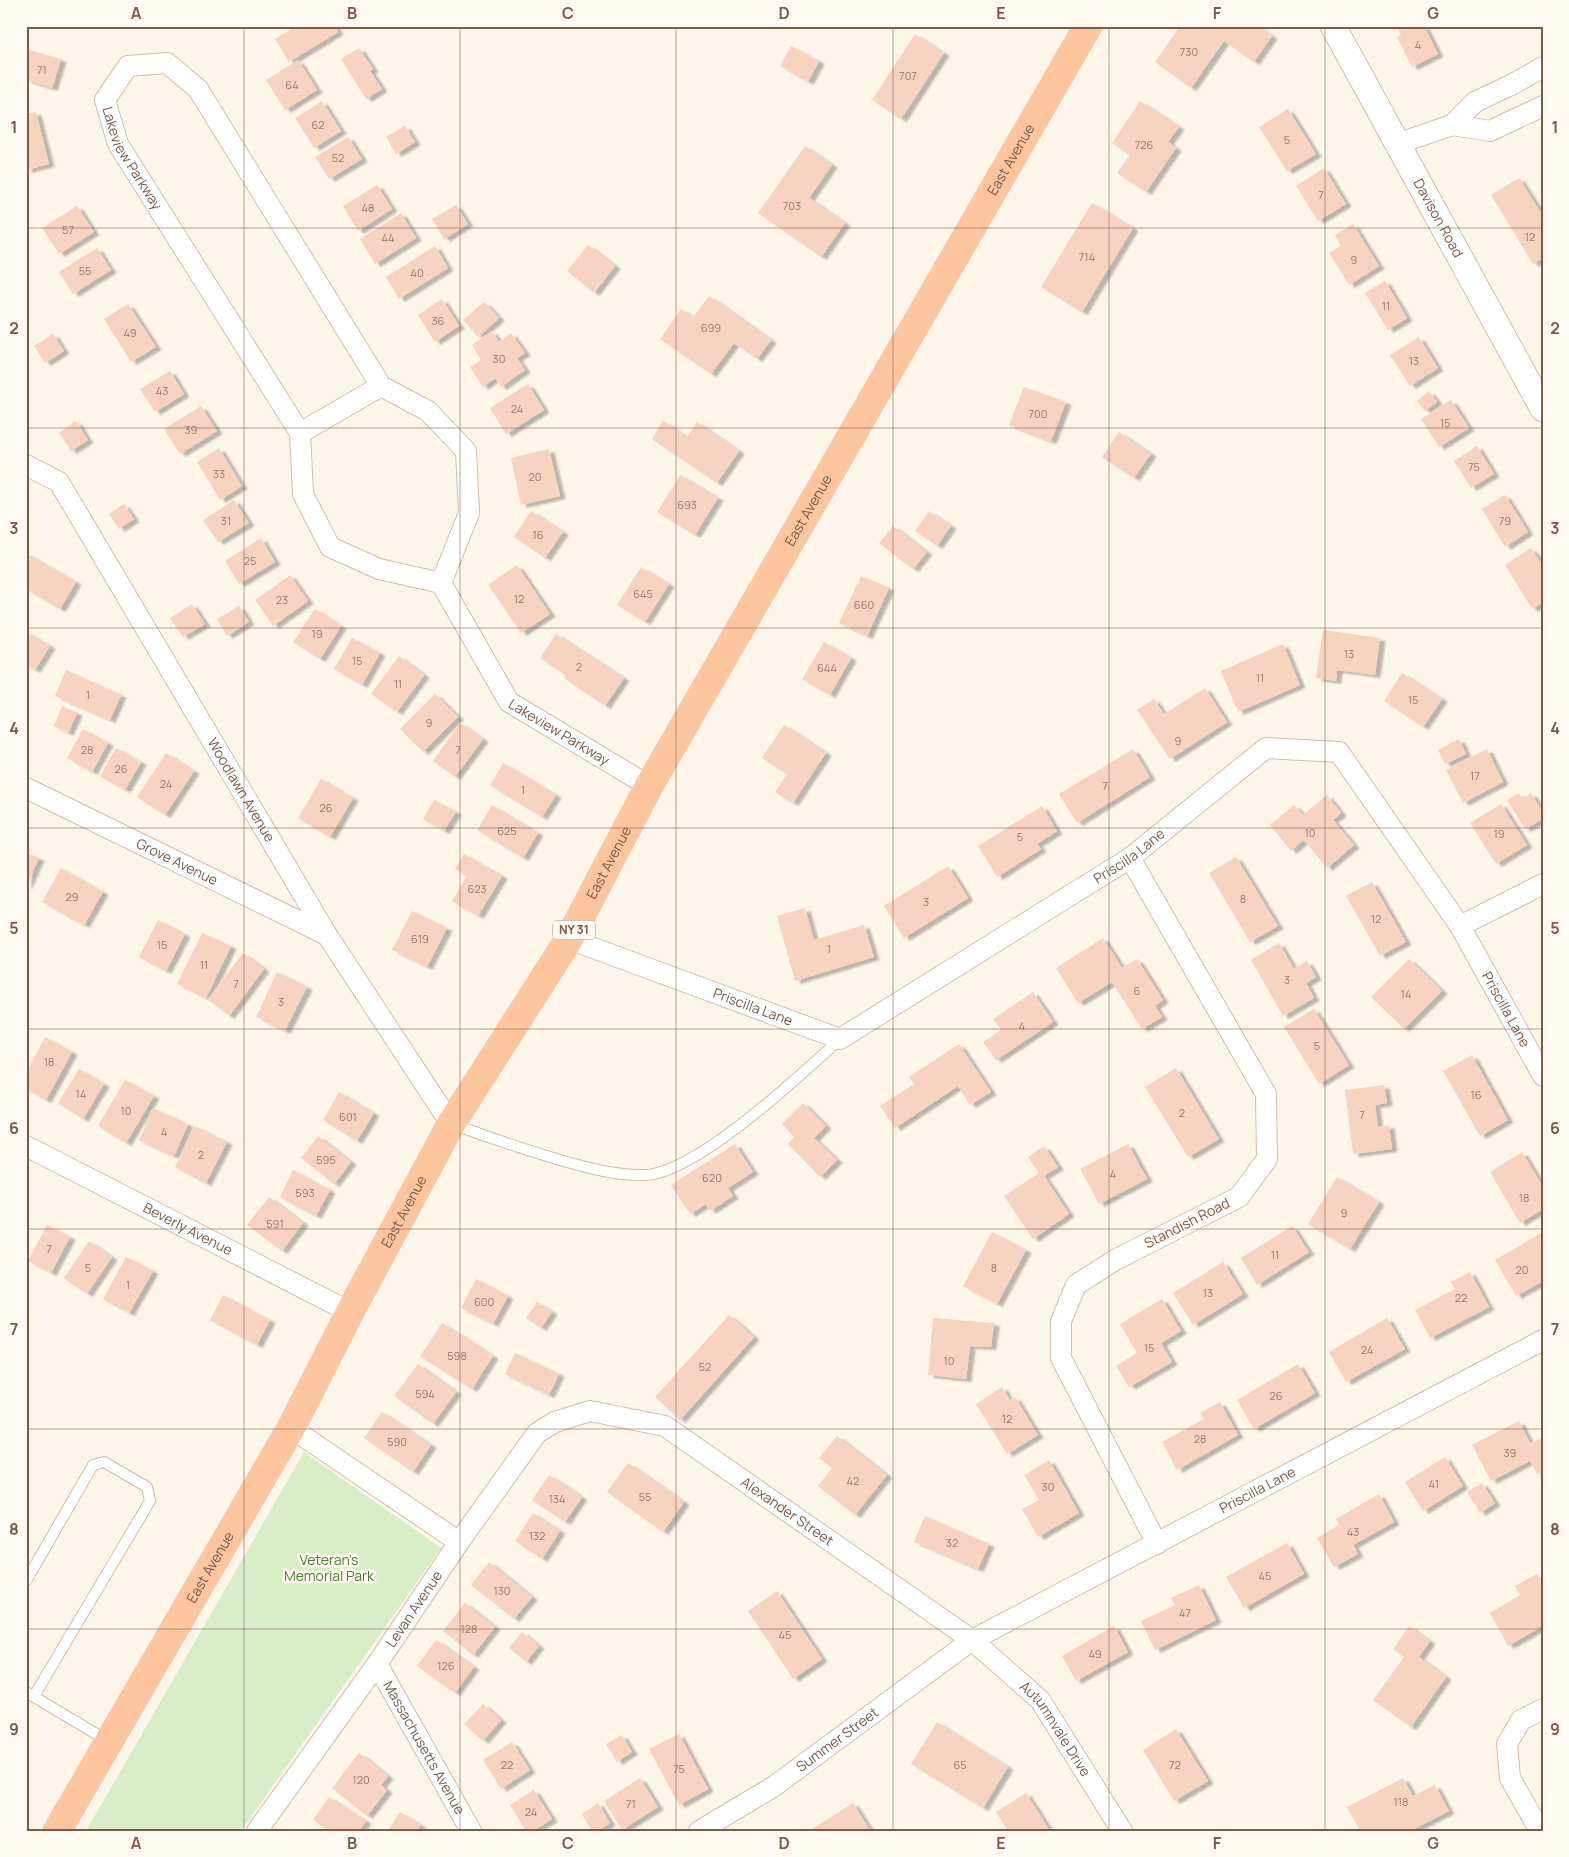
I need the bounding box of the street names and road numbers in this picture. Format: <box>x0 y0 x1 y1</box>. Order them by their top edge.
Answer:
street label: Lakeview Parkway <box>98 104 167 214</box>
street label: East Avenue <box>982 120 1038 199</box>
street label: Davison Road <box>1409 175 1468 261</box>
street label: East Avenue <box>780 471 836 549</box>
street label: Lakeview Parkway <box>505 694 614 770</box>
street label: Woodlawn Avenue <box>203 734 280 845</box>
street label: East Avenue <box>582 823 635 902</box>
street label: Priscilla Lane <box>1090 824 1168 888</box>
street label: Grove Avenue <box>133 833 221 889</box>
road number: NY 31 <box>553 920 595 940</box>
street label: Priscilla Lane <box>1478 968 1535 1050</box>
street label: Priscilla Lane <box>711 983 796 1030</box>
street label: East Avenue <box>376 1172 431 1251</box>
street label: Standish Road <box>1141 1193 1233 1252</box>
street label: Beverly Avenue <box>140 1198 236 1259</box>
street label: Priscilla Lane <box>1216 1462 1299 1517</box>
street label: Alexander Street <box>738 1472 838 1550</box>
street label: East Avenue <box>182 1528 238 1606</box>
street label: Levan Avenue <box>381 1567 446 1651</box>
street label: Autumnvale Drive <box>1016 1676 1095 1780</box>
street label: Massachusetts Avenue <box>379 1677 470 1818</box>
street label: Summer Street <box>792 1702 882 1776</box>

